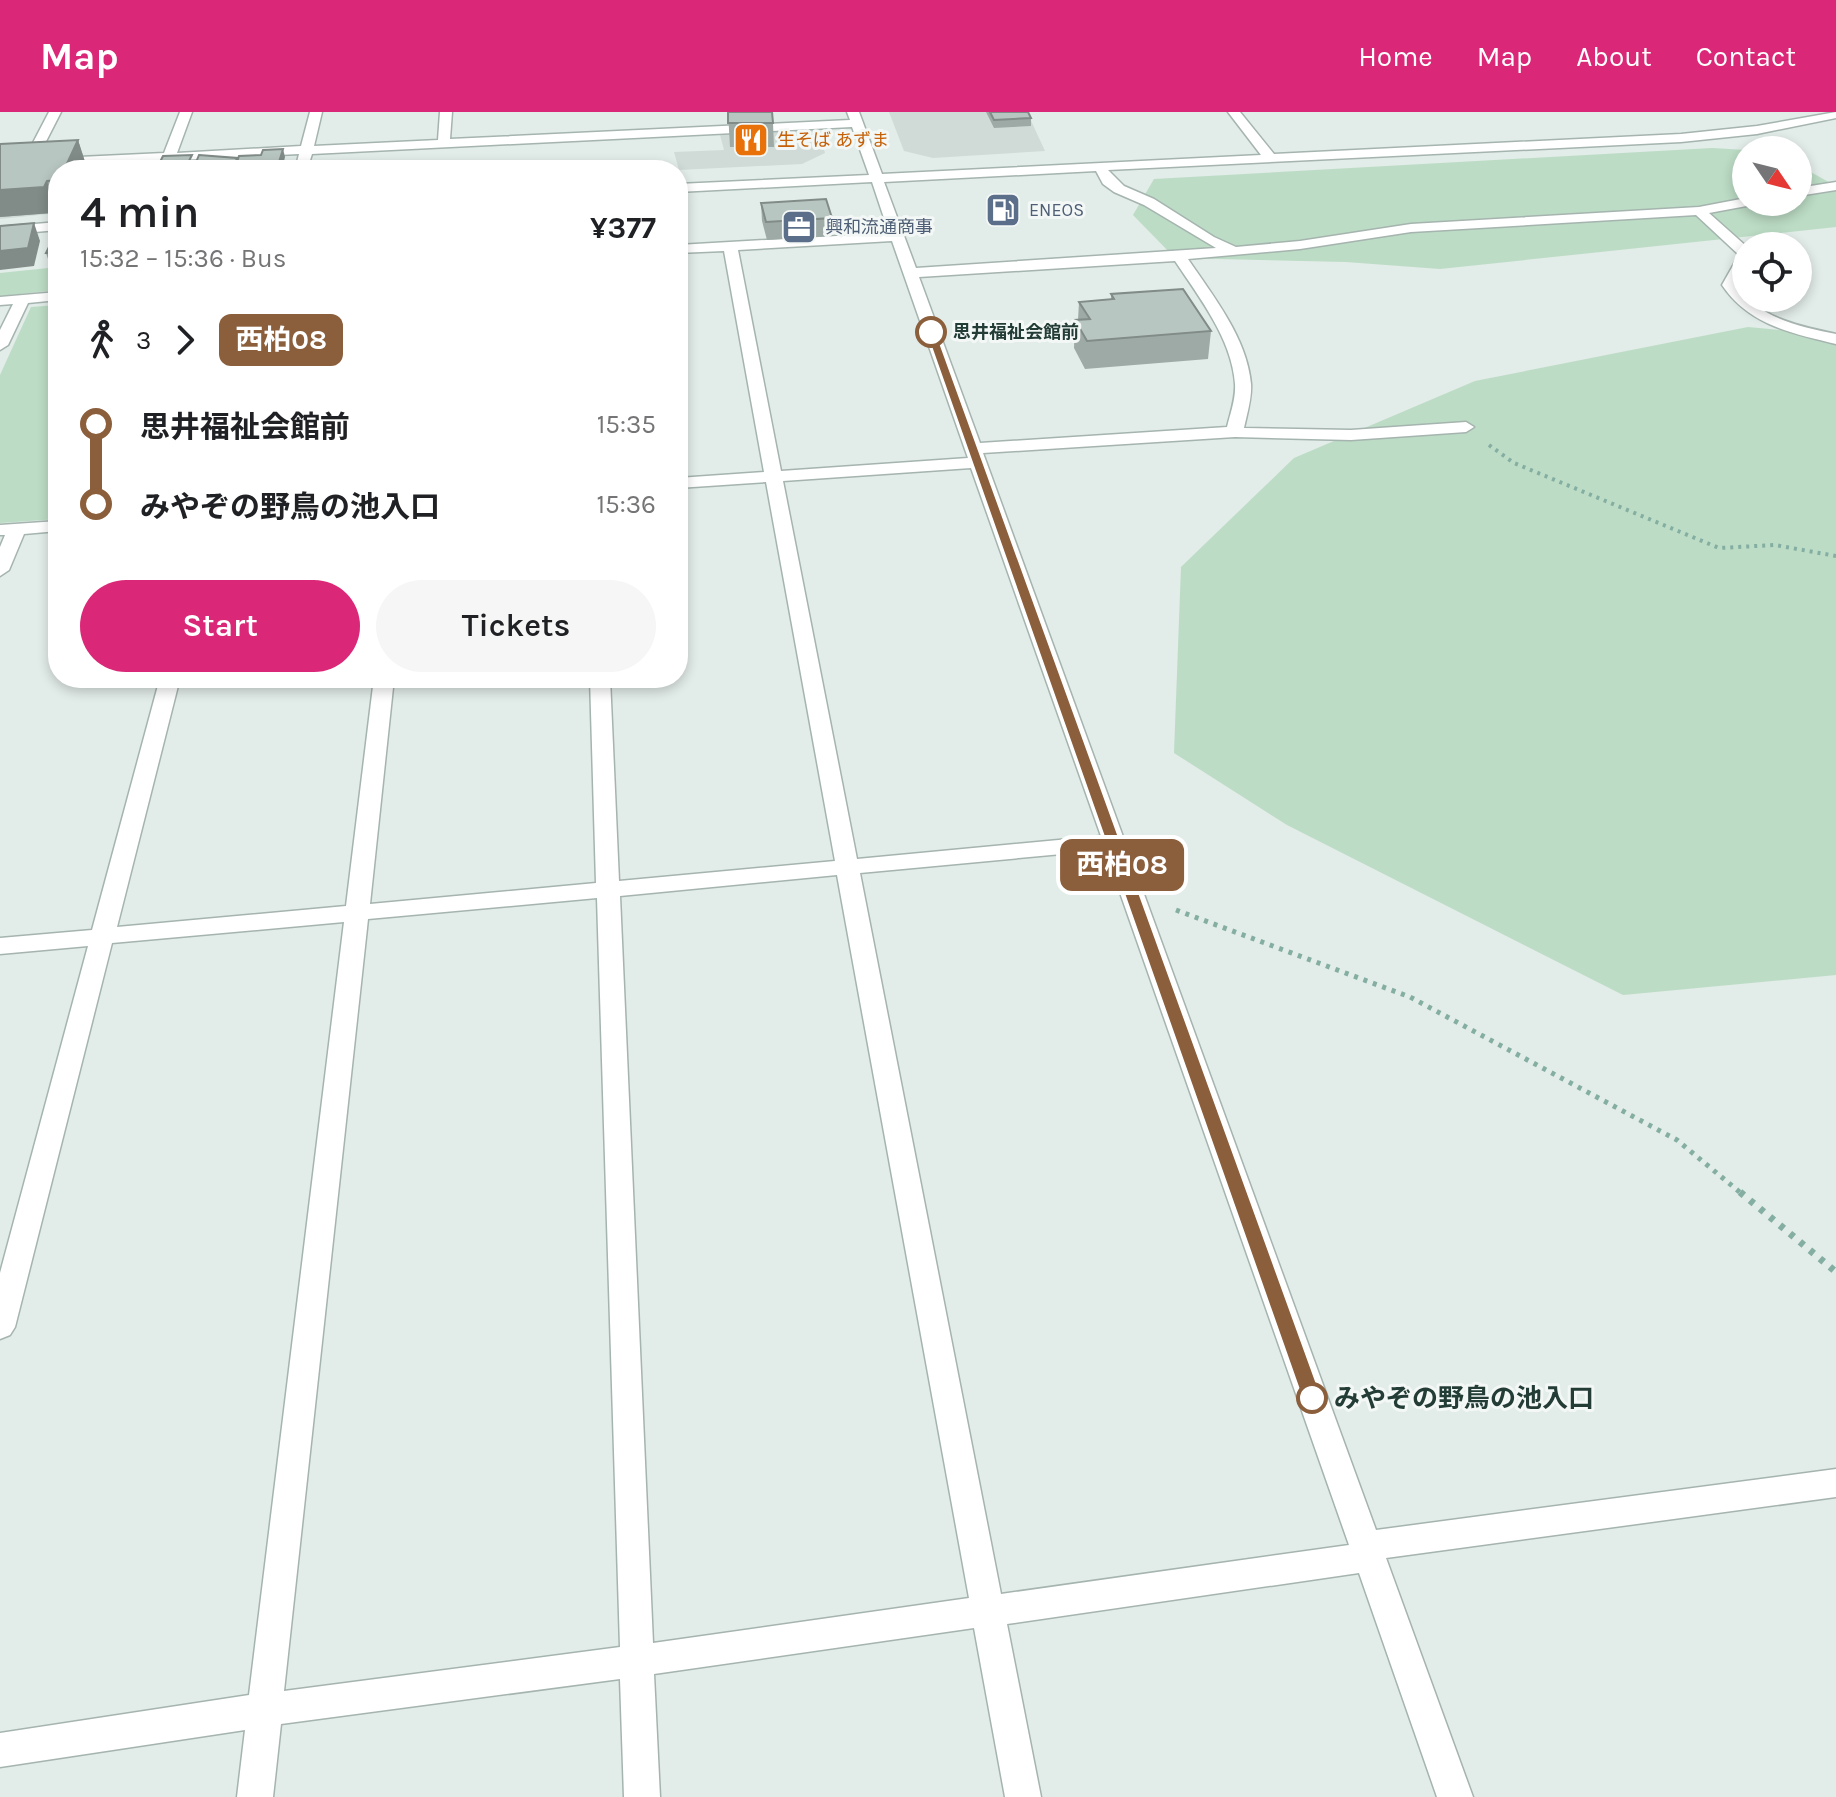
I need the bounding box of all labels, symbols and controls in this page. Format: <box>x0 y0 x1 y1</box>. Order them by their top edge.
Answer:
text: Map <box>40 34 119 79</box>
text: Home <box>1358 40 1433 73</box>
text: Map <box>1477 40 1532 73</box>
text: About <box>1576 40 1652 73</box>
text: Contact <box>1696 40 1796 73</box>
restaurant icon: 生そば あずま <box>732 121 770 159</box>
place label: 生そば あずま <box>777 129 889 151</box>
north arrow <box>1732 136 1812 216</box>
map controls <box>1732 136 1812 312</box>
text: 4 min <box>80 187 200 238</box>
fuel station icon: ENEOS <box>984 191 1022 229</box>
place label: ENEOS <box>1029 199 1084 221</box>
office icon: 興和流通商事 <box>780 208 818 246</box>
text: ¥377 <box>590 210 656 246</box>
place label: 興和流通商事 <box>825 216 933 238</box>
button: locate <box>1732 232 1812 312</box>
text: 15:32 – 15:36 · Bus <box>80 243 286 274</box>
marker: 思井福祉会館前 <box>916 317 946 347</box>
icon: walk <box>80 318 124 362</box>
icon: forward <box>163 318 207 362</box>
place label: 思井福祉会館前 <box>953 321 1079 343</box>
text: 西柏08 <box>235 323 327 356</box>
text: 3 <box>136 325 151 356</box>
text: 思井福祉会館前 <box>140 409 350 445</box>
text: 15:35 <box>597 409 656 440</box>
text: みやぞの野鳥の池入口 <box>140 489 440 525</box>
text: 15:36 <box>596 489 656 520</box>
button: Start <box>80 580 360 672</box>
button: Tickets <box>376 580 656 672</box>
line badge: 西柏08 <box>1066 839 1178 891</box>
text: 西柏08 <box>1076 848 1168 881</box>
marker: みやぞの野鳥の池入口 <box>1297 1383 1327 1413</box>
place label: みやぞの野鳥の池入口 <box>1334 1383 1594 1414</box>

